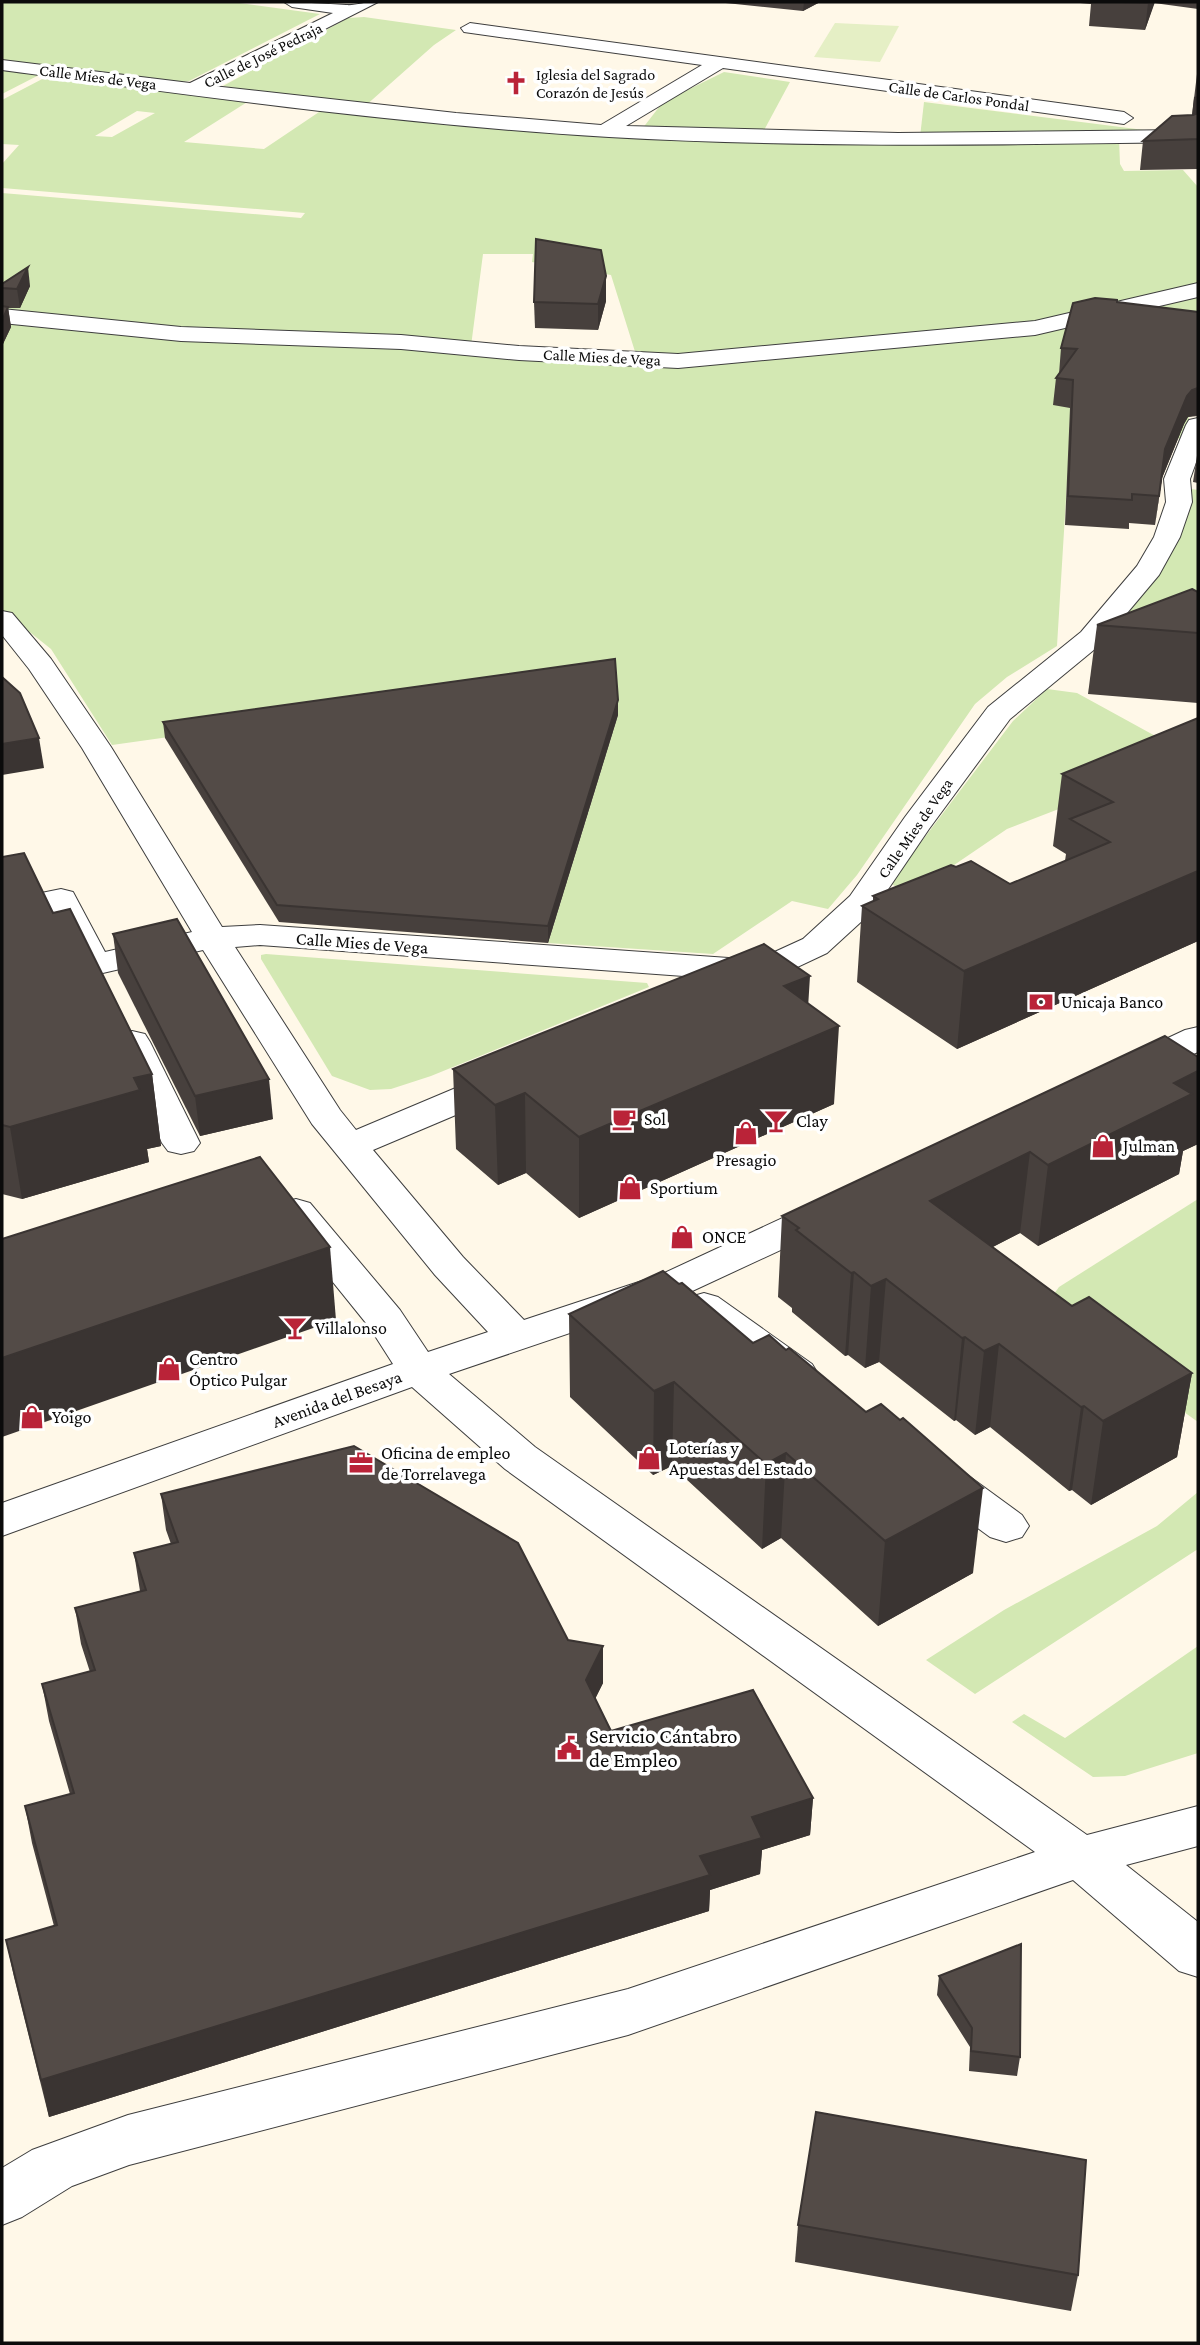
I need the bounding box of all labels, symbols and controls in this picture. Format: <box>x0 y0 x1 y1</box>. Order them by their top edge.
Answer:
street label: Calle de José Pedraja <box>201 19 326 92</box>
street label: Calle Mies de Vega <box>38 61 158 94</box>
place label: Iglesia del Sagrado Corazón de Jesús <box>536 66 655 102</box>
church icon: Iglesia del Sagrado Corazón de Jesús <box>502 69 530 97</box>
street label: Calle de Carlos Pondal <box>888 78 1030 114</box>
street label: Calle Mies de Vega <box>543 345 662 370</box>
street label: Calle Mies de Vega <box>874 774 957 882</box>
street label: Calle Mies de Vega <box>295 928 429 958</box>
bank icon: Unicaja Banco <box>1027 988 1055 1016</box>
place label: Unicaja Banco <box>1061 992 1163 1013</box>
cafe icon: Sol <box>610 1105 638 1133</box>
bar icon: Clay <box>762 1107 790 1135</box>
place label: Sol <box>644 1109 666 1129</box>
place label: Clay <box>796 1111 829 1131</box>
shop icon: Presagio <box>732 1119 760 1147</box>
shop icon: Julman <box>1089 1132 1117 1160</box>
place label: Julman <box>1121 1136 1175 1156</box>
place label: Presagio <box>716 1150 776 1170</box>
shop icon: Sportium <box>616 1174 644 1202</box>
place label: Sportium <box>650 1178 718 1198</box>
shop icon: ONCE <box>668 1223 696 1251</box>
place label: ONCE <box>702 1227 747 1247</box>
bar icon: Villalonso <box>281 1314 309 1342</box>
place label: Villalonso <box>315 1318 387 1338</box>
place label: Centro Óptico Pulgar <box>189 1349 288 1390</box>
shop icon: Centro Óptico Pulgar <box>155 1355 183 1383</box>
street label: Avenida del Besaya <box>269 1366 405 1432</box>
shop icon: Yoigo <box>18 1403 46 1431</box>
place label: Yoigo <box>52 1407 92 1427</box>
place label: Loterías y Apuestas del Estado <box>669 1438 813 1479</box>
place label: Oficina de empleo de Torrelavega <box>381 1443 510 1484</box>
shop icon: Loterías y Apuestas del Estado <box>635 1444 663 1472</box>
office icon: Oficina de empleo de Torrelavega <box>347 1449 375 1477</box>
place label: Servicio Cántabro de Empleo <box>589 1724 737 1772</box>
public building icon: Servicio Cántabro de Empleo <box>555 1734 583 1762</box>

